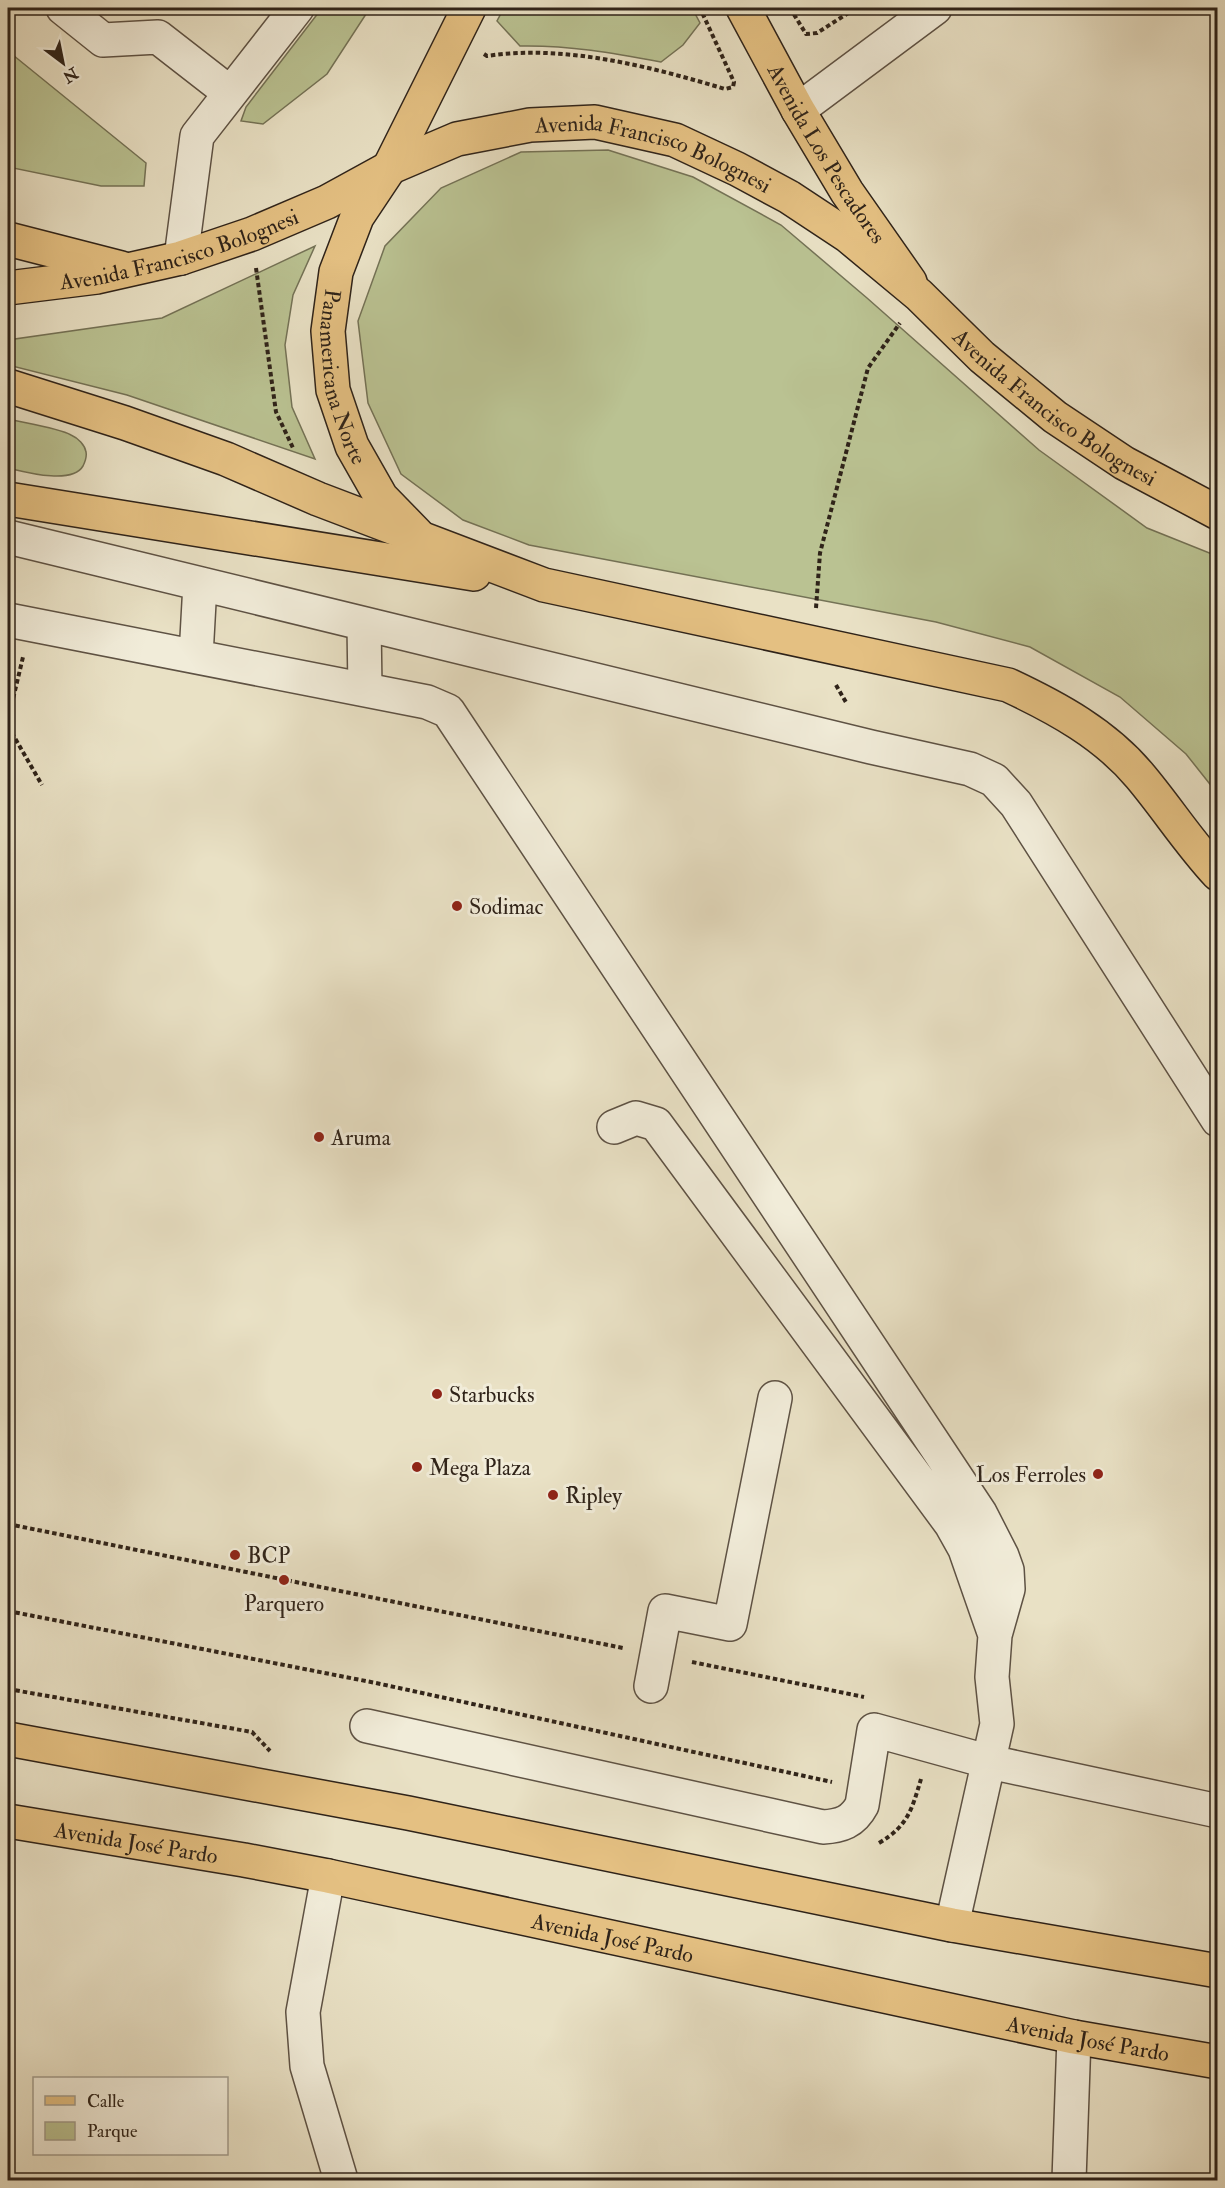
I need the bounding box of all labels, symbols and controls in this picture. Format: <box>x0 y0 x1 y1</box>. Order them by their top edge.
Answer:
north arrow <box>33 33 93 93</box>
street label: Avenida Los Pescadores <box>760 58 892 249</box>
text: N <box>58 62 83 88</box>
street label: Avenida Francisco Bolognesi <box>533 109 776 200</box>
street label: Avenida Francisco Bolognesi <box>57 203 303 297</box>
street label: Panamericana Norte <box>313 287 373 470</box>
street label: Avenida Francisco Bolognesi <box>946 322 1161 493</box>
place label: Sodimac <box>469 893 544 921</box>
marker: Sodimac <box>450 899 464 913</box>
place label: Aruma <box>330 1124 392 1152</box>
marker: Aruma <box>312 1130 326 1144</box>
place label: Starbucks <box>449 1381 534 1409</box>
marker: Starbucks <box>430 1387 444 1401</box>
place label: Mega Plaza <box>429 1454 532 1482</box>
marker: Mega Plaza <box>410 1460 424 1474</box>
place label: Los Ferroles <box>976 1461 1086 1489</box>
marker: Los Ferroles <box>1091 1467 1105 1481</box>
place label: Ripley <box>565 1482 622 1511</box>
marker: Ripley <box>546 1488 560 1502</box>
place label: BCP <box>247 1542 291 1570</box>
marker: BCP <box>228 1548 242 1562</box>
marker: Parquero <box>277 1573 291 1587</box>
place label: Parquero <box>244 1590 324 1618</box>
street label: Avenida José Pardo <box>51 1816 220 1870</box>
street label: Avenida José Pardo <box>528 1907 696 1970</box>
street label: Avenida José Pardo <box>1003 2010 1171 2068</box>
legend <box>33 2077 228 2155</box>
text: Calle <box>87 2090 125 2113</box>
text: Parque <box>87 2120 138 2143</box>

